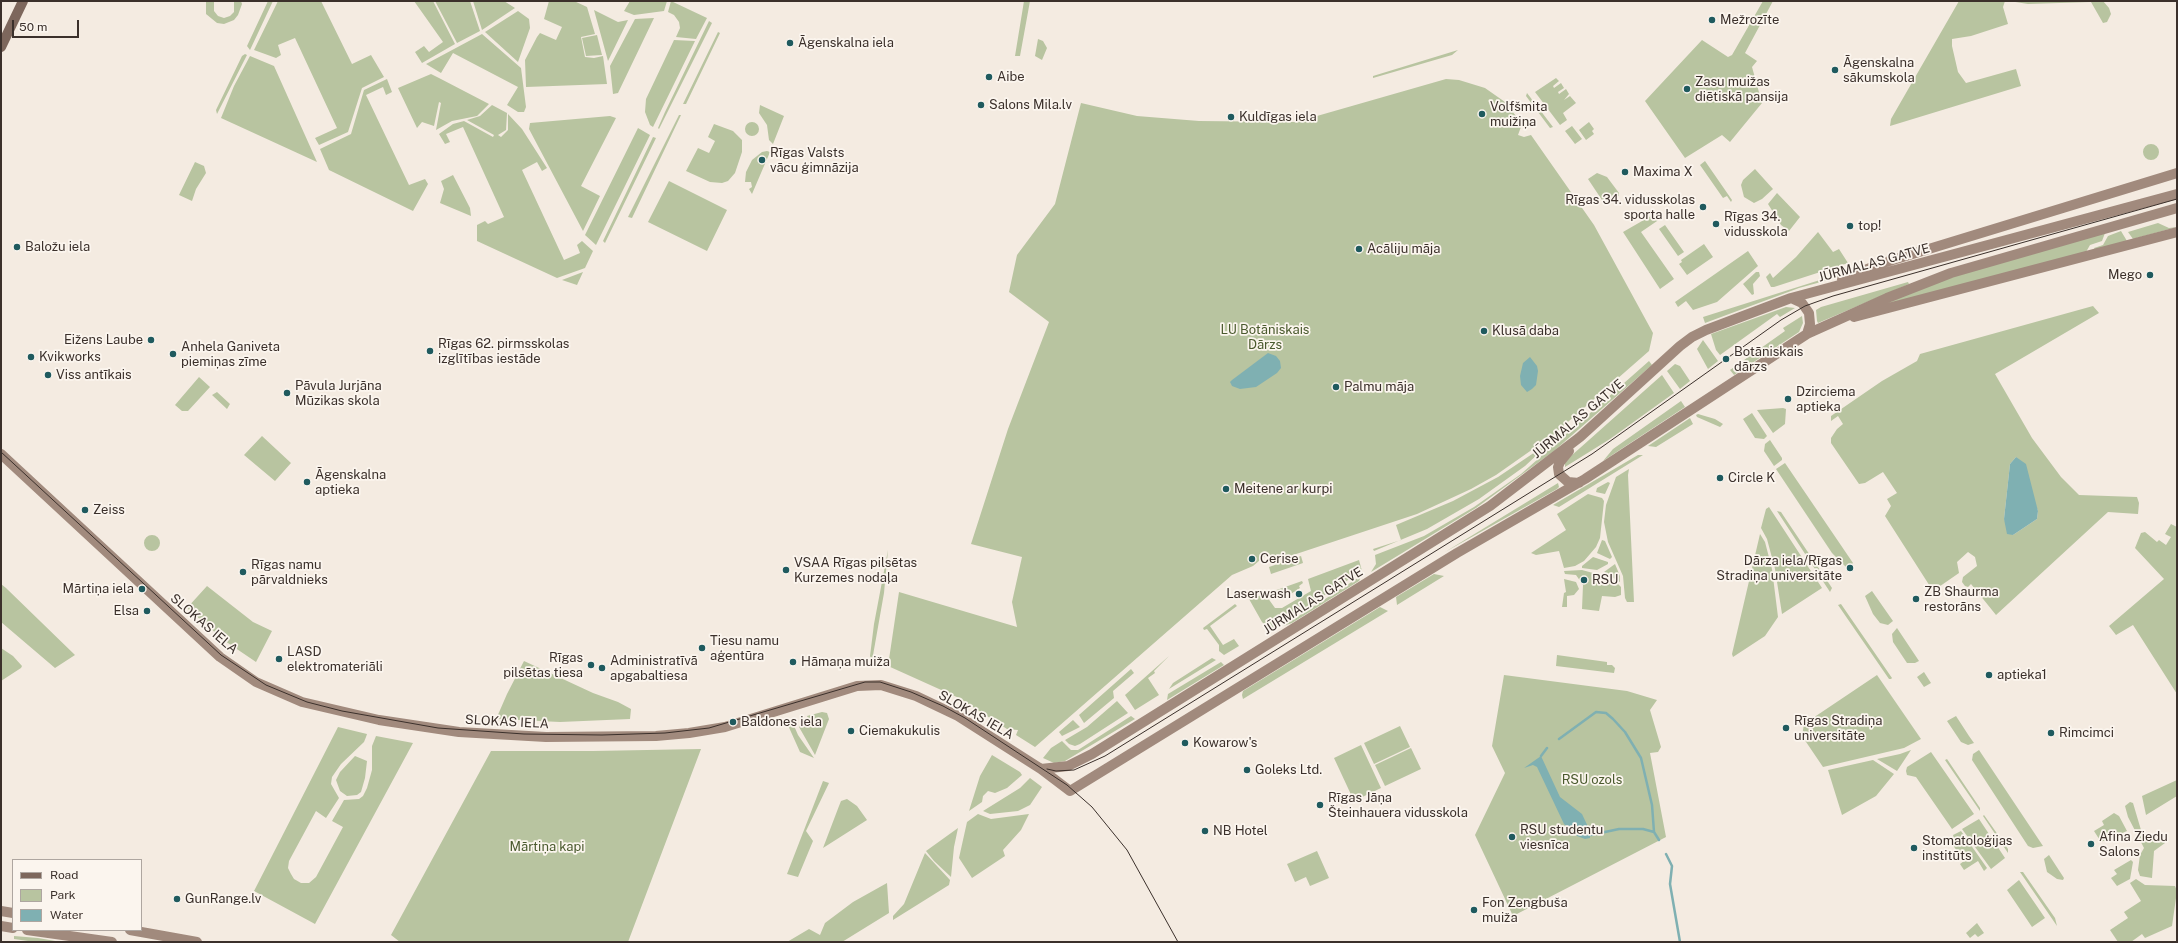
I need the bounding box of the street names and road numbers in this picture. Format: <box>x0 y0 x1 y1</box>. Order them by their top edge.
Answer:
street label: JŪRMALAS GATVE <box>1816 241 1932 285</box>
street label: JŪRMALAS GATVE <box>1529 376 1627 462</box>
street label: JŪRMALAS GATVE <box>1260 564 1366 638</box>
street label: SLOKAS IELA <box>167 591 241 657</box>
street label: SLOKAS IELA <box>936 687 1016 743</box>
street label: SLOKAS IELA <box>465 712 549 732</box>

